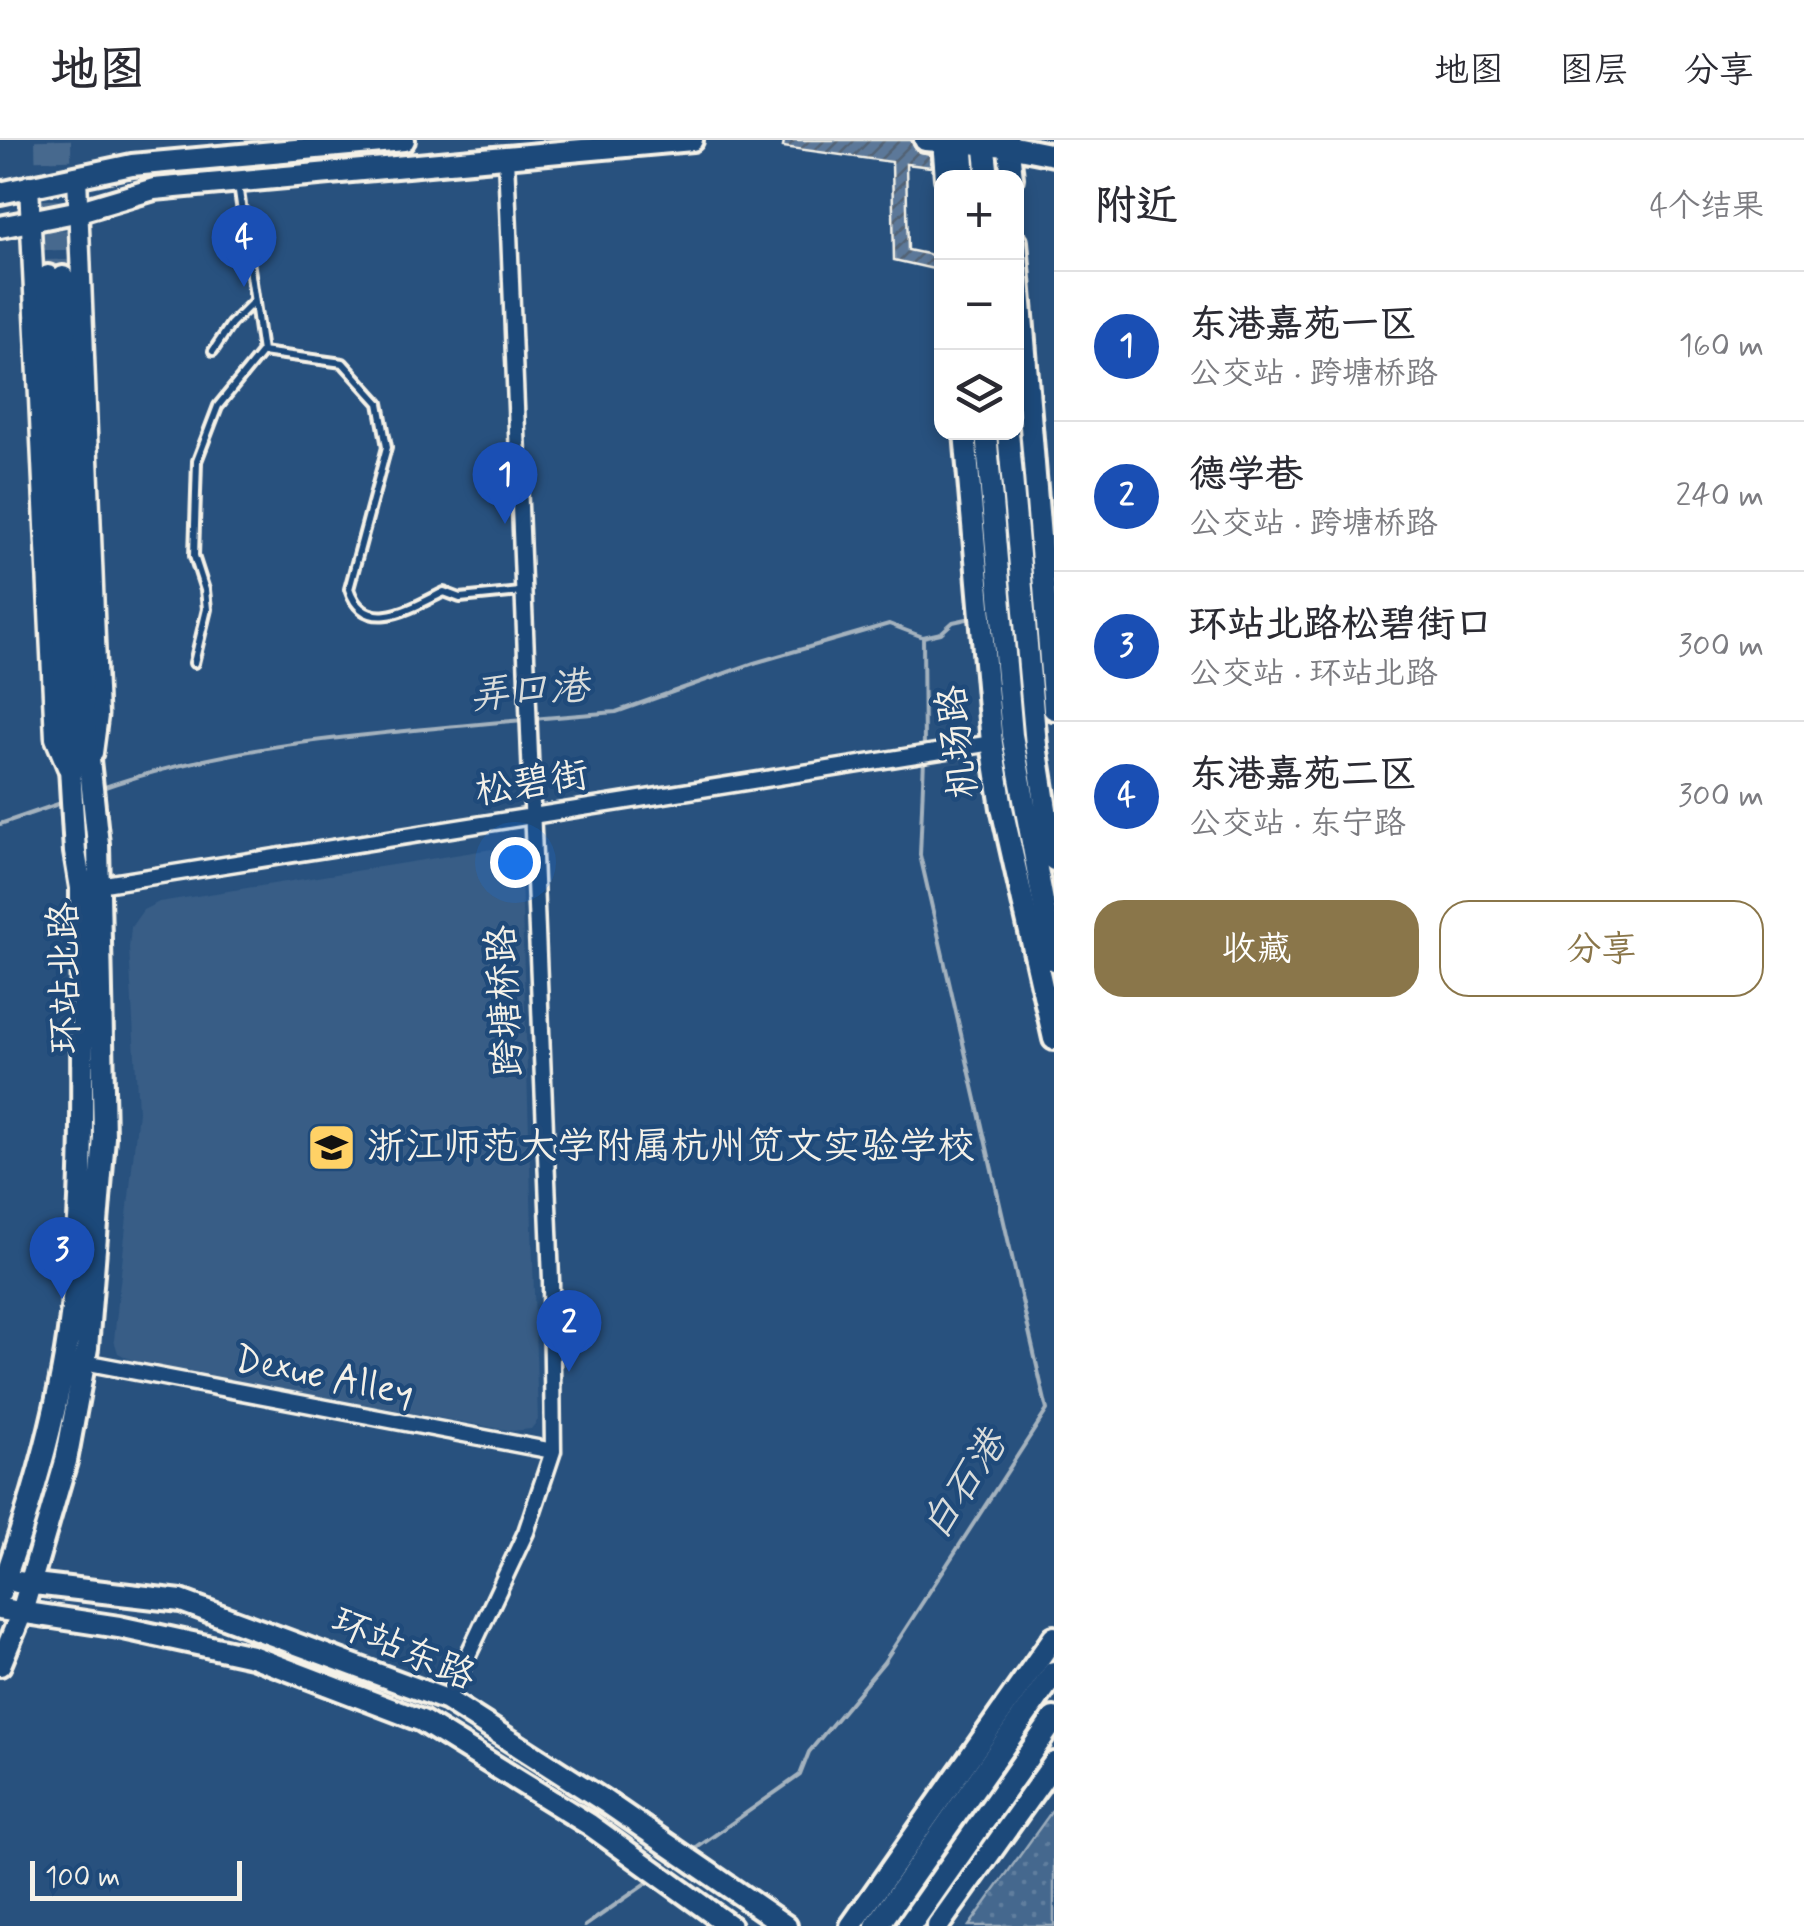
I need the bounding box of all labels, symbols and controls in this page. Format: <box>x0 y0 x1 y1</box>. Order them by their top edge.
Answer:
text: 地图 <box>50 40 146 103</box>
text: 地图 <box>1434 48 1504 94</box>
text: 图层 <box>1559 48 1629 94</box>
text: 分享 <box>1684 48 1754 94</box>
map controls <box>934 170 1024 440</box>
button: + <box>934 170 1024 260</box>
text: 附近 <box>1094 180 1178 235</box>
text: 4个结果 <box>1649 186 1764 228</box>
pin: 4 <box>212 204 276 287</box>
button: − <box>934 260 1024 350</box>
text: 东港嘉苑一区 <box>1189 301 1417 350</box>
text: 1 <box>1119 325 1134 367</box>
text: 160 m <box>1679 325 1764 367</box>
button: layers <box>934 350 1024 440</box>
text: 公交站 · 跨塘桥路 <box>1189 353 1438 395</box>
pin: 1 <box>472 442 538 524</box>
text: 德学巷 <box>1189 451 1303 500</box>
text: 2 <box>1119 475 1134 517</box>
text: 240 m <box>1676 475 1764 517</box>
text: 公交站 · 跨塘桥路 <box>1189 503 1438 545</box>
text: 环站北路松碧街口 <box>1189 601 1493 650</box>
text: 3 <box>1119 625 1134 667</box>
text: 300 m <box>1678 625 1764 667</box>
text: 公交站 · 环站北路 <box>1189 653 1438 695</box>
water label: 弄口港 <box>467 661 595 723</box>
street label: 机场路 <box>928 682 990 802</box>
street label: 松碧街 <box>472 751 592 817</box>
text: 东港嘉苑二区 <box>1189 751 1417 800</box>
text: 4 <box>1117 775 1136 817</box>
text: 300 m <box>1678 775 1764 817</box>
text: 公交站 · 东宁路 <box>1189 803 1406 845</box>
your location <box>490 837 541 888</box>
button: 收藏 <box>1094 900 1419 997</box>
button: 分享 <box>1439 900 1764 997</box>
street label: 环站北路 <box>40 902 92 1054</box>
street label: 跨塘桥路 <box>478 924 534 1078</box>
school or university icon: 浙江师范大学附属杭州笕文实验学校 <box>306 1121 358 1173</box>
place label: 浙江师范大学附属杭州笕文实验学校 <box>367 1123 975 1172</box>
pin: 3 <box>30 1216 94 1299</box>
pin: 2 <box>536 1290 602 1372</box>
street label: Dexue Alley <box>230 1336 418 1418</box>
water label: 白石港 <box>911 1418 1022 1550</box>
street label: 环站东路 <box>323 1598 483 1702</box>
scale bar <box>30 1856 242 1900</box>
text: 100 m <box>45 1860 120 1897</box>

